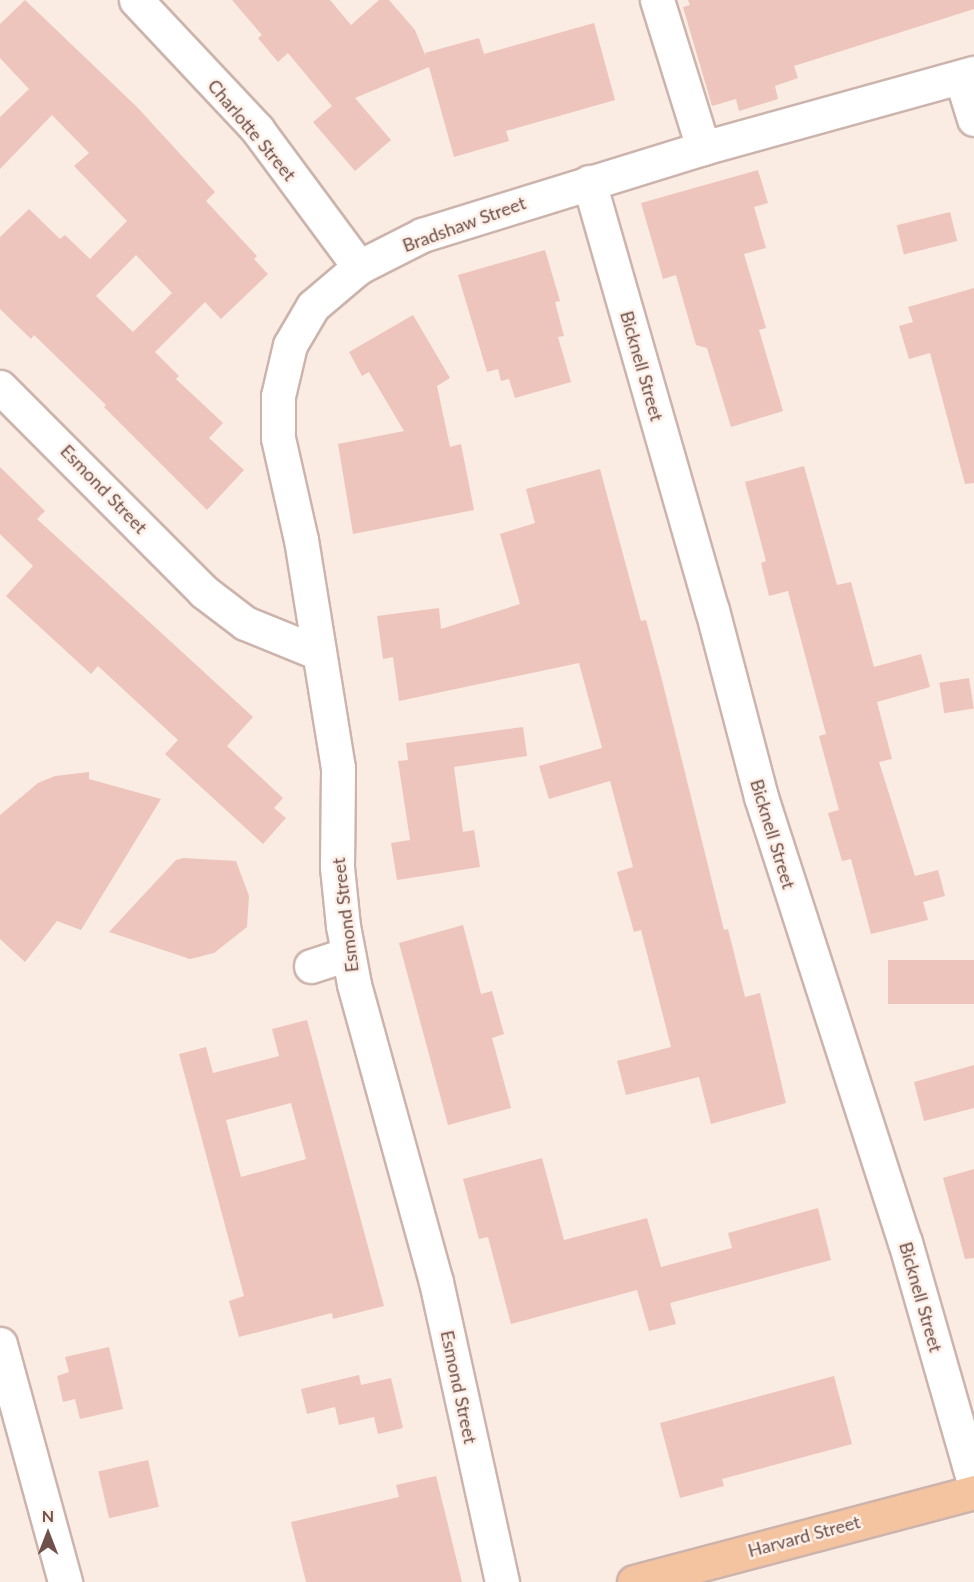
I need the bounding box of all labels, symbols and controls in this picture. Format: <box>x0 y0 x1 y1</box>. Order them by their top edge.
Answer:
street label: Charlotte Street <box>203 75 301 185</box>
street label: Bradshaw Street <box>399 192 529 256</box>
street label: Bicknell Street <box>616 308 668 424</box>
street label: Esmond Street <box>56 440 152 538</box>
street label: Bicknell Street <box>746 777 800 891</box>
street label: Esmond Street <box>327 857 363 973</box>
street label: Bicknell Street <box>895 1239 947 1355</box>
street label: Esmond Street <box>436 1328 482 1446</box>
north arrow <box>18 1504 78 1564</box>
text: N <box>42 1506 54 1525</box>
street label: Harvard Street <box>746 1511 862 1561</box>

